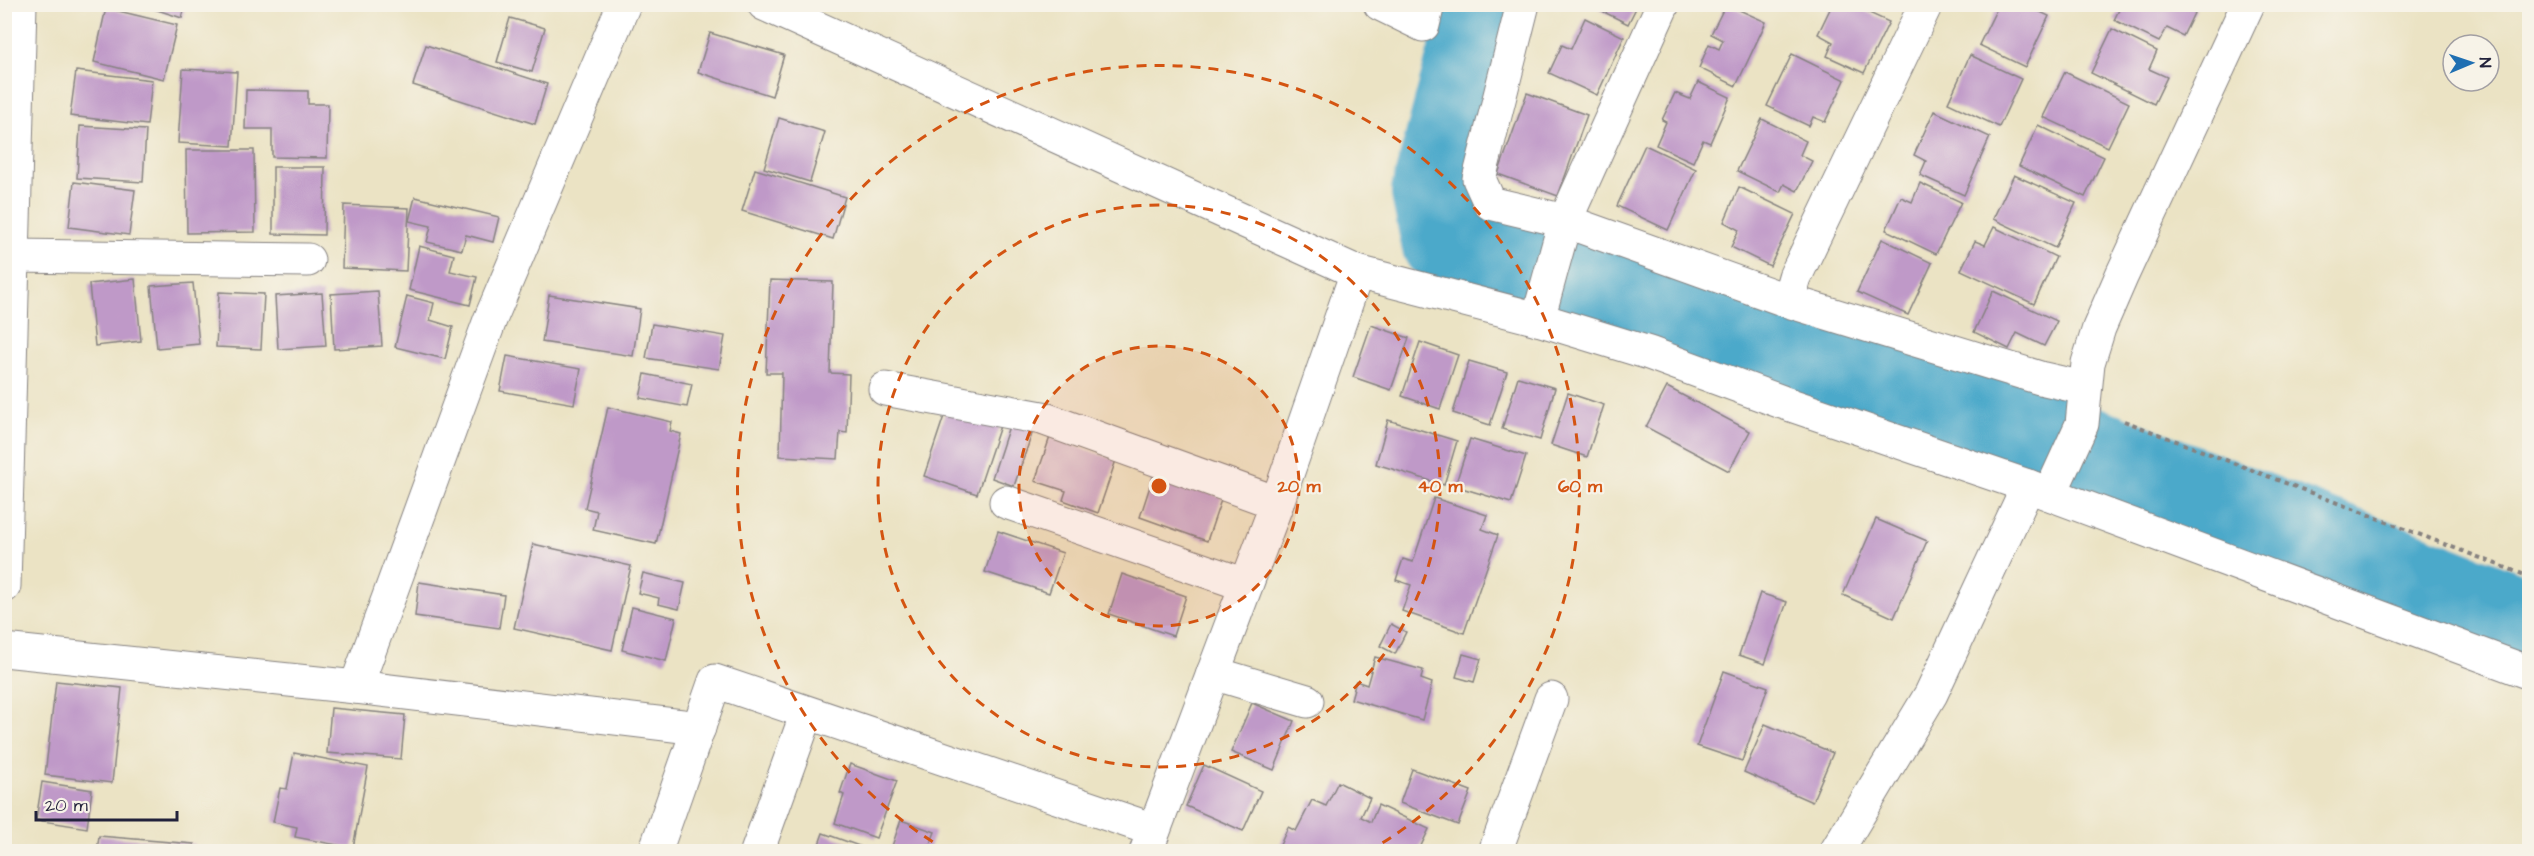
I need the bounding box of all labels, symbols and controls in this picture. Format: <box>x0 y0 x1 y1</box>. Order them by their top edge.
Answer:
north arrow <box>2441 33 2501 93</box>
text: N <box>2474 57 2496 68</box>
text: 20 m <box>1277 474 1321 499</box>
text: 40 m <box>1418 474 1463 499</box>
text: 60 m <box>1558 474 1603 499</box>
centre of rings <box>1149 476 1169 496</box>
scale bar <box>36 784 177 822</box>
text: 20 m <box>45 793 88 818</box>

